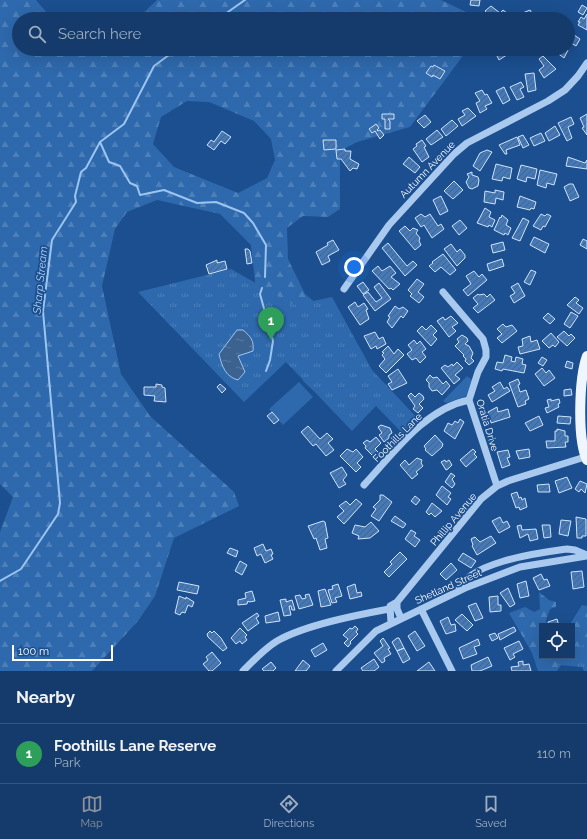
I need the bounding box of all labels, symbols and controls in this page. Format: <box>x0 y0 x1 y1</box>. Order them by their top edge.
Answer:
search box <box>12 12 575 56</box>
icon: search <box>26 23 48 45</box>
text: Search here <box>58 25 141 43</box>
street label: Autumn Avenue <box>398 139 457 200</box>
water label: Sharp Stream <box>30 245 51 315</box>
your location <box>344 257 364 277</box>
pin: 1 <box>258 307 284 340</box>
street label: Oratia Drive <box>474 398 501 453</box>
street label: Foothills Lane <box>371 411 424 464</box>
street label: Phillip Avenue <box>428 491 479 548</box>
street label: Shetland Street <box>413 567 484 606</box>
map controls <box>539 623 575 659</box>
button: locate <box>539 623 575 659</box>
scale bar <box>12 643 113 662</box>
text: 100 m <box>18 645 49 658</box>
text: Nearby <box>16 687 75 707</box>
text: Foothills Lane Reserve <box>54 737 216 755</box>
text: 1 <box>26 746 32 761</box>
text: 110 m <box>537 746 571 761</box>
text: Park <box>54 755 81 770</box>
tab: Map <box>80 793 103 830</box>
tab: Directions <box>264 793 314 830</box>
tab: Saved <box>475 793 507 830</box>

